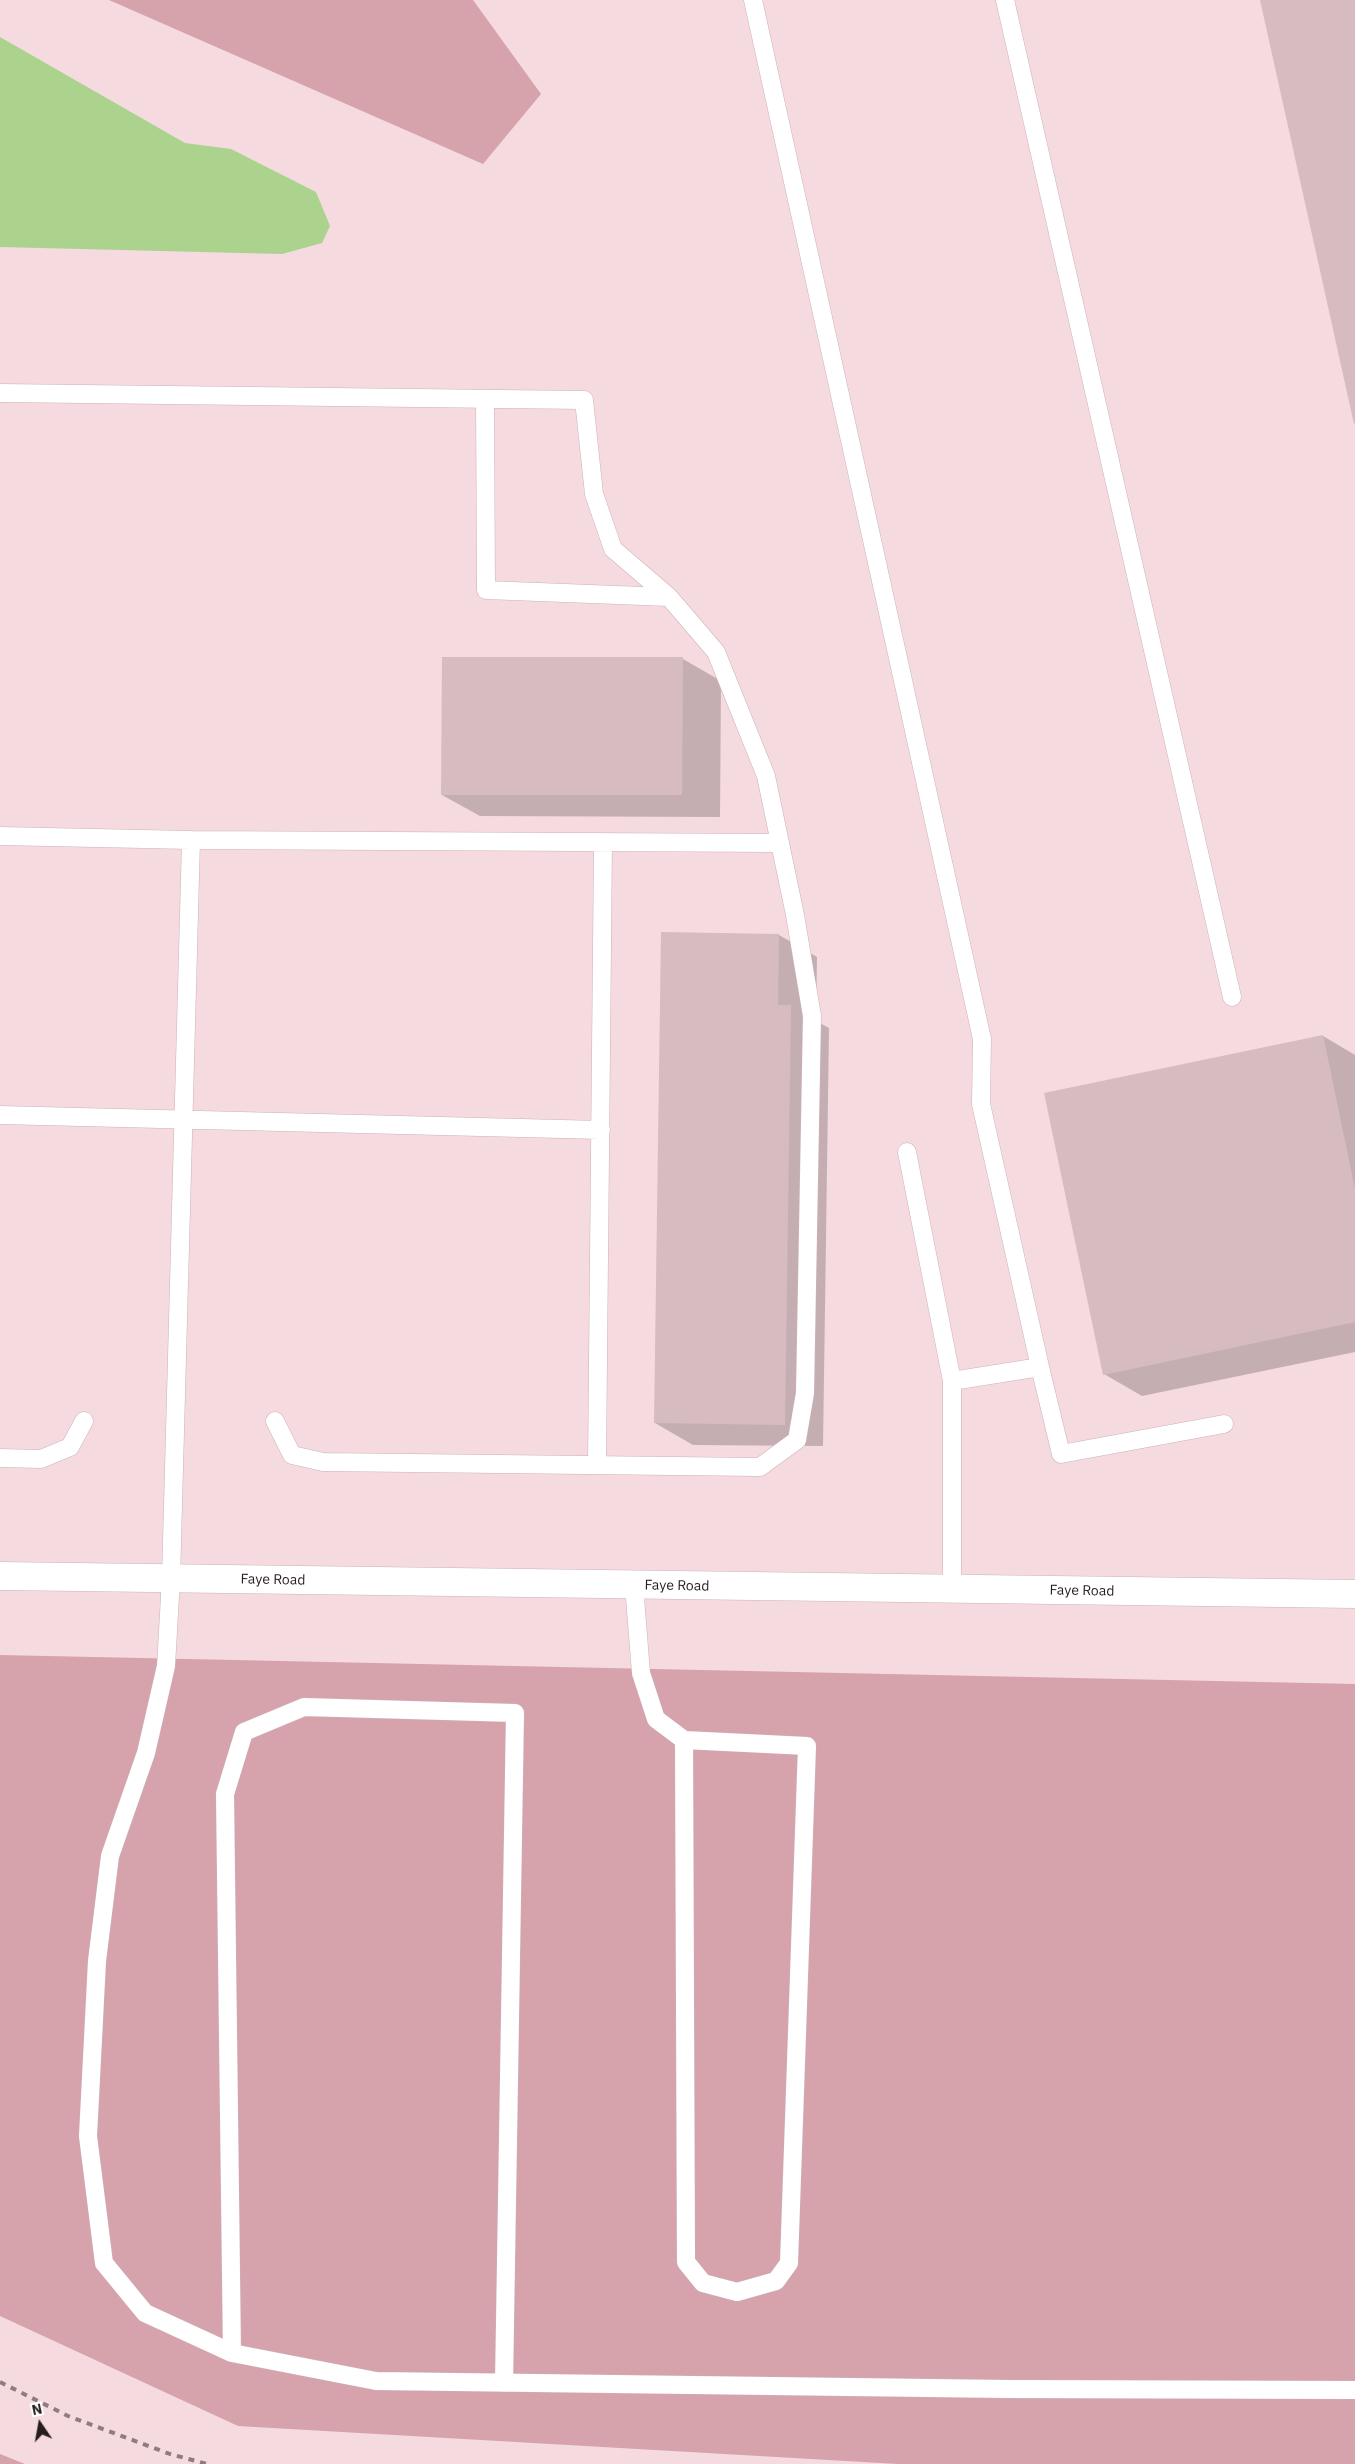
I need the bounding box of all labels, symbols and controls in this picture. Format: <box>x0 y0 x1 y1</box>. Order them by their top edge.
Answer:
street label: Faye Road <box>240 1571 306 1589</box>
street label: Faye Road <box>644 1577 710 1595</box>
street label: Faye Road <box>1049 1582 1115 1600</box>
north arrow <box>15 2399 65 2449</box>
text: N <box>30 2399 44 2419</box>

